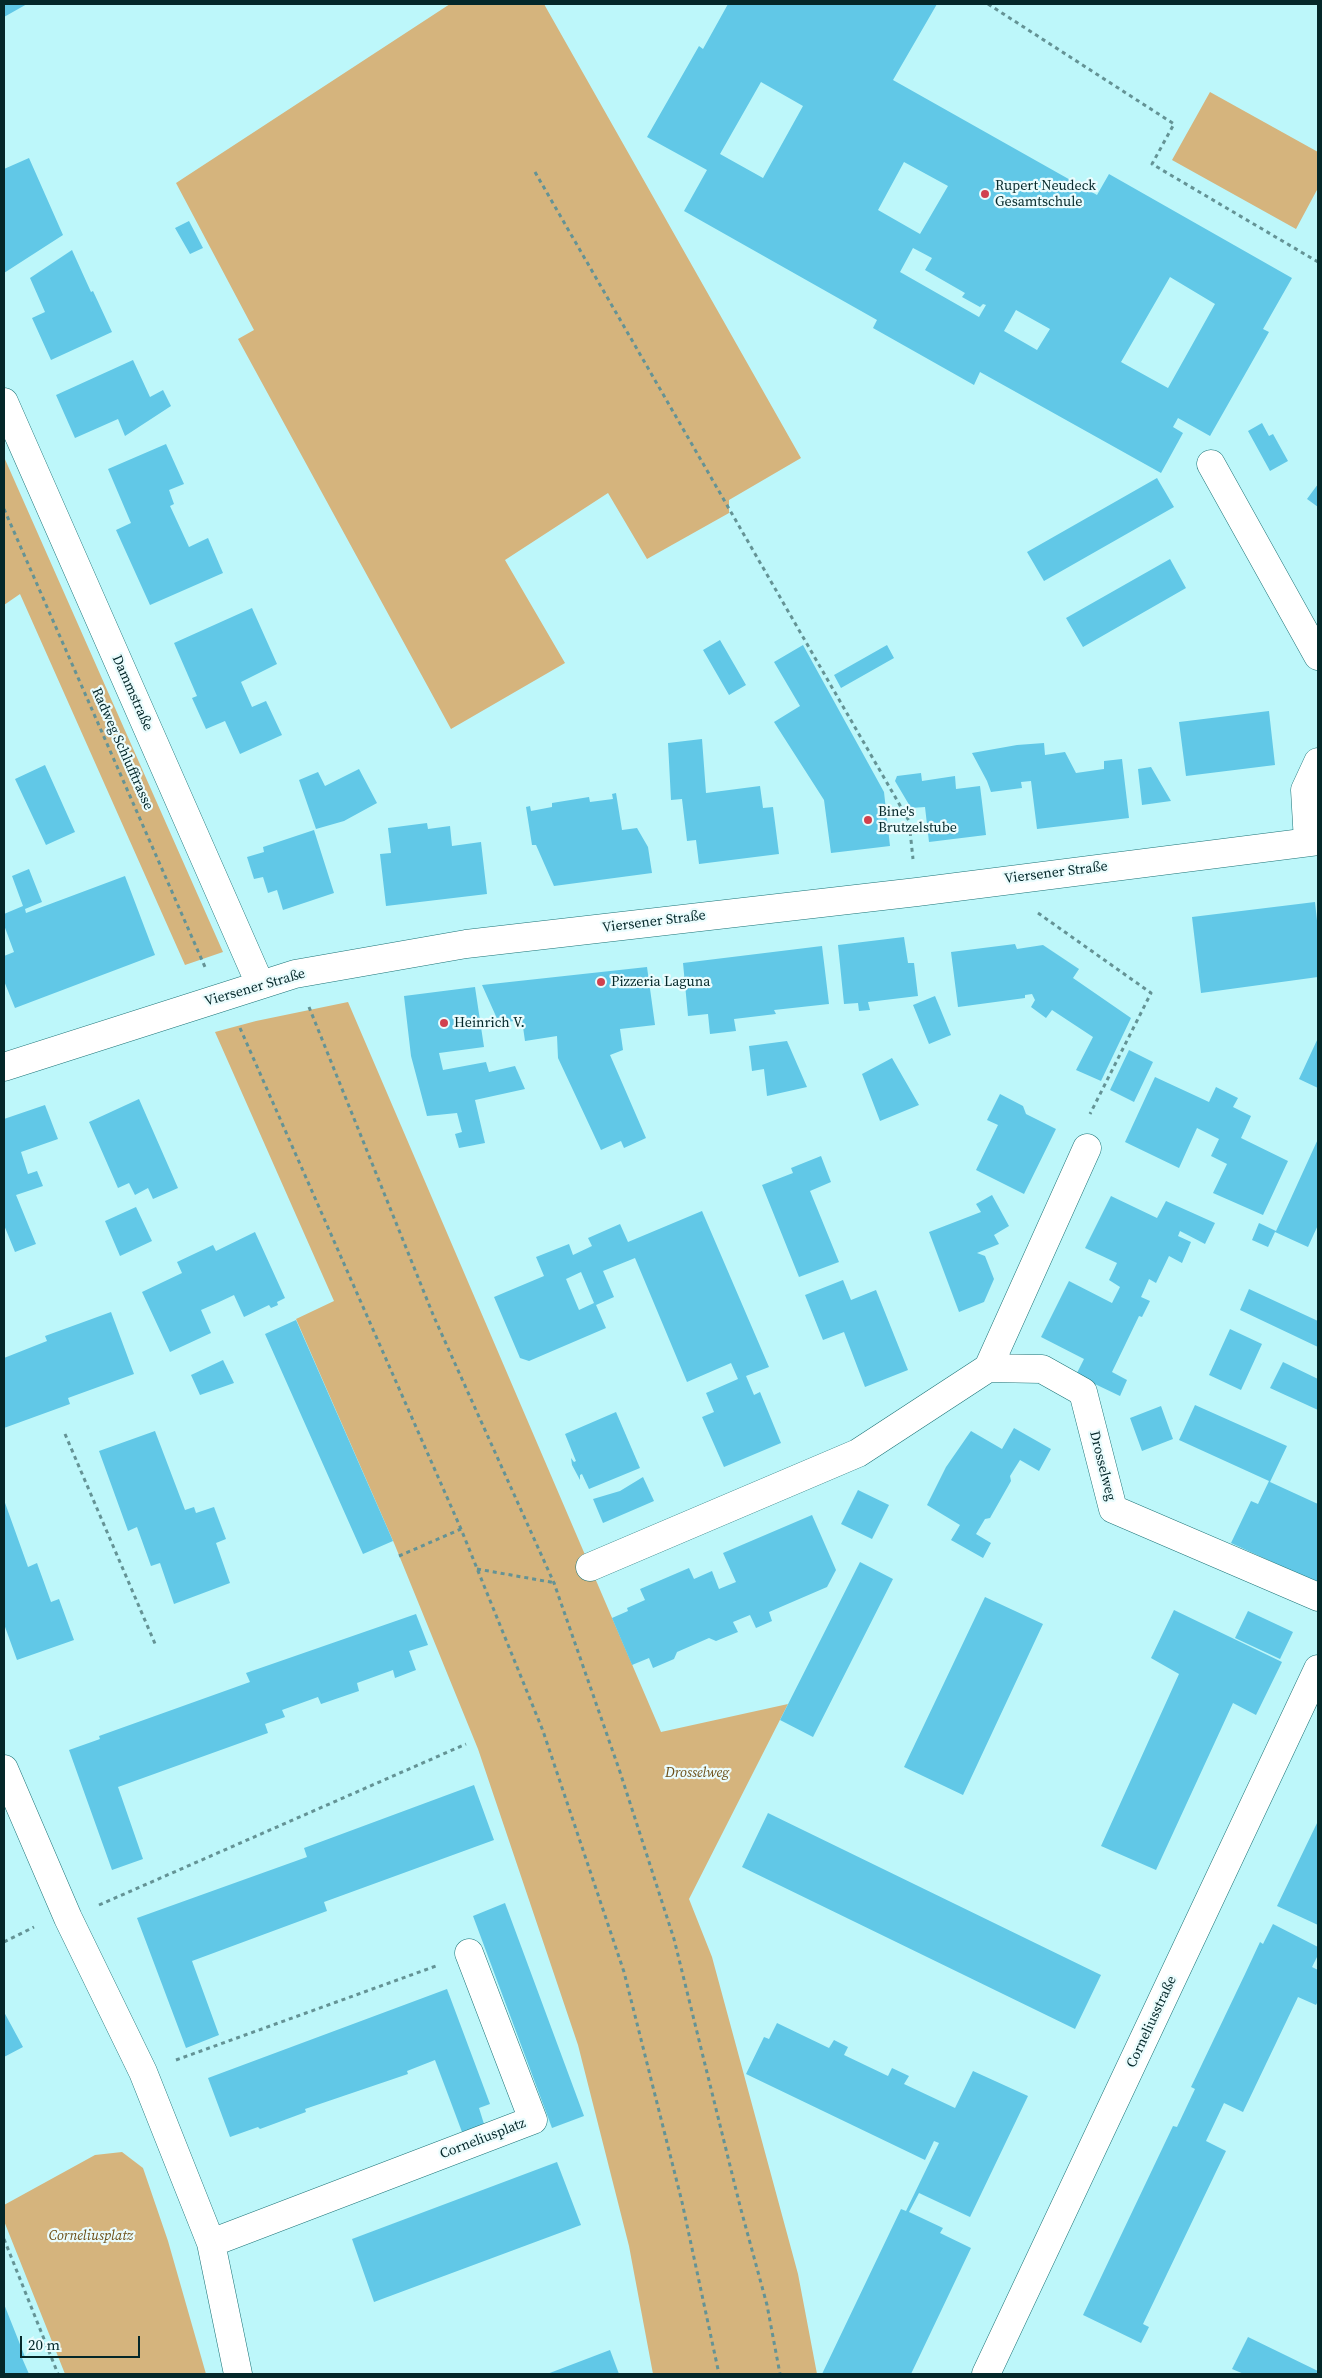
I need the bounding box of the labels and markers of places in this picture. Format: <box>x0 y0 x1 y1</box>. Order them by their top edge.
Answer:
place label: Rupert Neudeck Gesamtschule <box>995 178 1096 210</box>
marker: Rupert Neudeck Gesamtschule <box>979 188 991 200</box>
place label: Bine's Brutzelstube <box>878 804 957 836</box>
marker: Bine's Brutzelstube <box>862 814 874 826</box>
place label: Pizzeria Laguna <box>611 974 710 990</box>
marker: Pizzeria Laguna <box>595 976 607 988</box>
place label: Heinrich V. <box>454 1015 525 1031</box>
marker: Heinrich V. <box>438 1017 450 1029</box>

